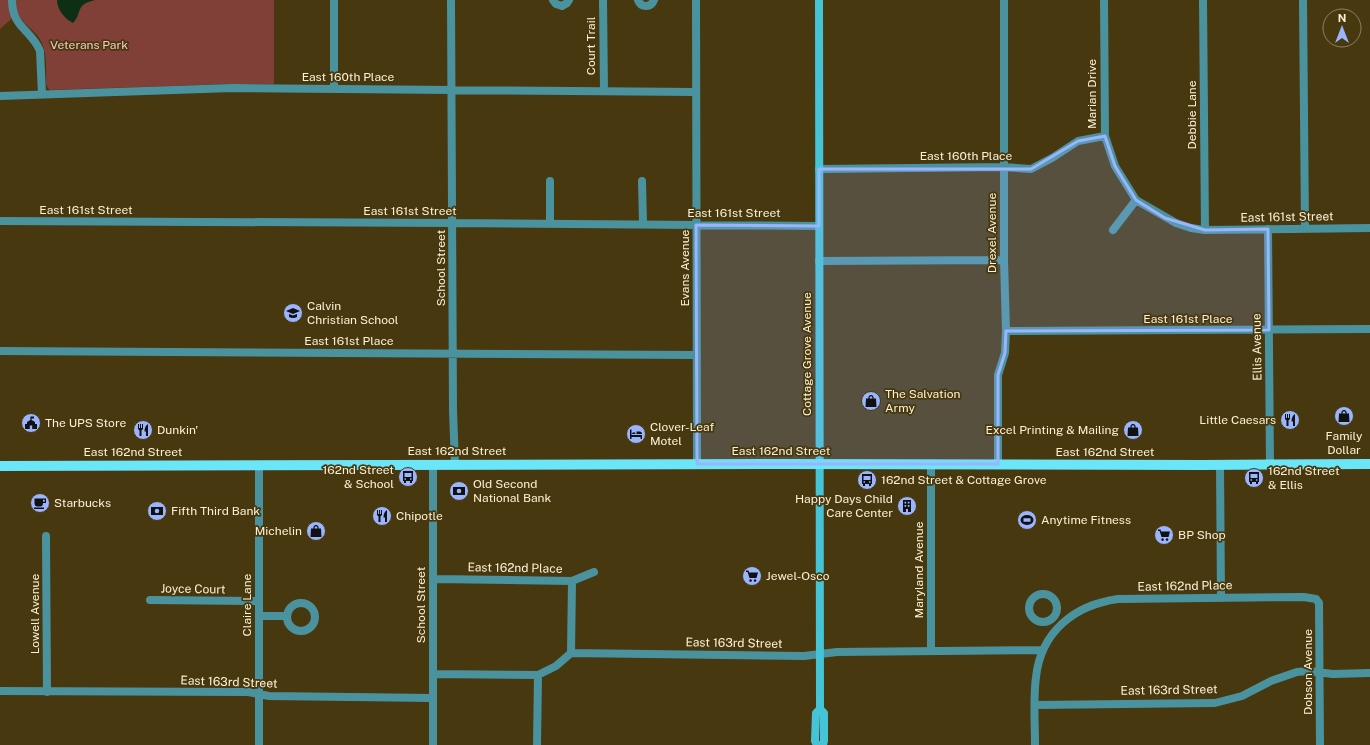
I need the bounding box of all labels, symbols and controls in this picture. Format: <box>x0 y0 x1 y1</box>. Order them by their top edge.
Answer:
north arrow <box>1322 8 1362 48</box>
text: N <box>1338 12 1346 24</box>
street label: Court Trail <box>584 16 598 75</box>
park label: Veterans Park <box>50 38 128 52</box>
street label: Marian Drive <box>1085 59 1099 129</box>
street label: East 160th Place <box>302 70 395 84</box>
street label: Debbie Lane <box>1185 80 1199 150</box>
street label: East 160th Place <box>920 149 1013 163</box>
street label: Drexel Avenue <box>985 193 999 273</box>
street label: East 161st Street <box>39 203 133 217</box>
street label: East 161st Street <box>363 204 457 218</box>
street label: East 161st Street <box>687 206 781 220</box>
street label: East 161st Street <box>1240 209 1334 225</box>
street label: School Street <box>434 229 448 306</box>
street label: Evans Avenue <box>678 229 692 306</box>
street label: Cottage Grove Avenue <box>800 292 814 416</box>
place label: Calvin Christian School <box>307 299 399 327</box>
school or university icon: Calvin Christian School <box>282 302 304 324</box>
street label: East 161st Place <box>1143 312 1233 326</box>
street label: Ellis Avenue <box>1249 313 1265 381</box>
street label: East 161st Place <box>304 334 394 348</box>
place label: The Salvation Army <box>885 387 960 415</box>
shop icon: The Salvation Army <box>860 390 882 412</box>
shop icon: Family Dollar <box>1333 405 1355 427</box>
restaurant icon: Little Caesars <box>1279 409 1301 431</box>
public building icon: The UPS Store <box>20 412 42 434</box>
place label: Little Caesars <box>1199 413 1276 427</box>
place label: The UPS Store <box>45 416 127 430</box>
restaurant icon: Dunkin' <box>132 419 154 441</box>
shop icon: Excel Printing & Mailing <box>1122 419 1144 441</box>
place label: Clover-Leaf Motel <box>650 420 714 448</box>
place label: Dunkin' <box>157 423 198 437</box>
hotel icon: Clover-Leaf Motel <box>625 423 647 445</box>
place label: Excel Printing & Mailing <box>986 423 1119 437</box>
place label: Family Dollar <box>1326 429 1363 457</box>
street label: East 162nd Street <box>407 444 507 458</box>
street label: East 162nd Street <box>731 444 831 458</box>
street label: East 162nd Street <box>83 445 183 459</box>
street label: East 162nd Street <box>1055 445 1155 459</box>
place label: 162nd Street & School <box>322 463 394 491</box>
place label: 162nd Street & Ellis <box>1268 464 1340 492</box>
bus stop icon: 162nd Street & School <box>397 466 419 488</box>
bus stop icon: 162nd Street & Ellis <box>1243 467 1265 489</box>
bus stop icon: 162nd Street & Cottage Grove <box>856 469 878 491</box>
place label: 162nd Street & Cottage Grove <box>881 473 1047 487</box>
place label: Old Second National Bank <box>473 477 552 505</box>
bank icon: Old Second National Bank <box>448 480 470 502</box>
cafe icon: Starbucks <box>29 492 51 514</box>
place label: Happy Days Child Care Center <box>795 492 893 520</box>
building icon: Happy Days Child Care Center <box>896 495 918 517</box>
place label: Starbucks <box>54 496 111 510</box>
bank icon: Fifth Third Bank <box>146 500 168 522</box>
place label: Fifth Third Bank <box>171 504 260 518</box>
restaurant icon: Chipotle <box>371 505 393 527</box>
place label: Chipotle <box>396 509 443 523</box>
sports icon: Anytime Fitness <box>1016 509 1038 531</box>
place label: Anytime Fitness <box>1041 513 1131 527</box>
shop icon: Michelin <box>305 520 327 542</box>
street label: Maryland Avenue <box>912 521 926 618</box>
place label: Michelin <box>255 524 302 538</box>
supermarket icon: BP Shop <box>1153 524 1175 546</box>
place label: BP Shop <box>1178 528 1226 542</box>
street label: East 162nd Place <box>467 560 563 576</box>
supermarket icon: Jewel-Osco <box>741 565 763 587</box>
street label: School Street <box>414 566 428 643</box>
place label: Jewel-Osco <box>766 569 830 583</box>
street label: Lowell Avenue <box>28 573 42 654</box>
street label: Claire Lane <box>240 573 254 636</box>
street label: East 162nd Place <box>1137 578 1233 594</box>
street label: Joyce Court <box>160 581 226 597</box>
street label: Dobson Avenue <box>1301 629 1315 715</box>
street label: East 163rd Street <box>685 635 783 651</box>
street label: East 163rd Street <box>180 673 278 691</box>
street label: East 163rd Street <box>1120 682 1218 698</box>

